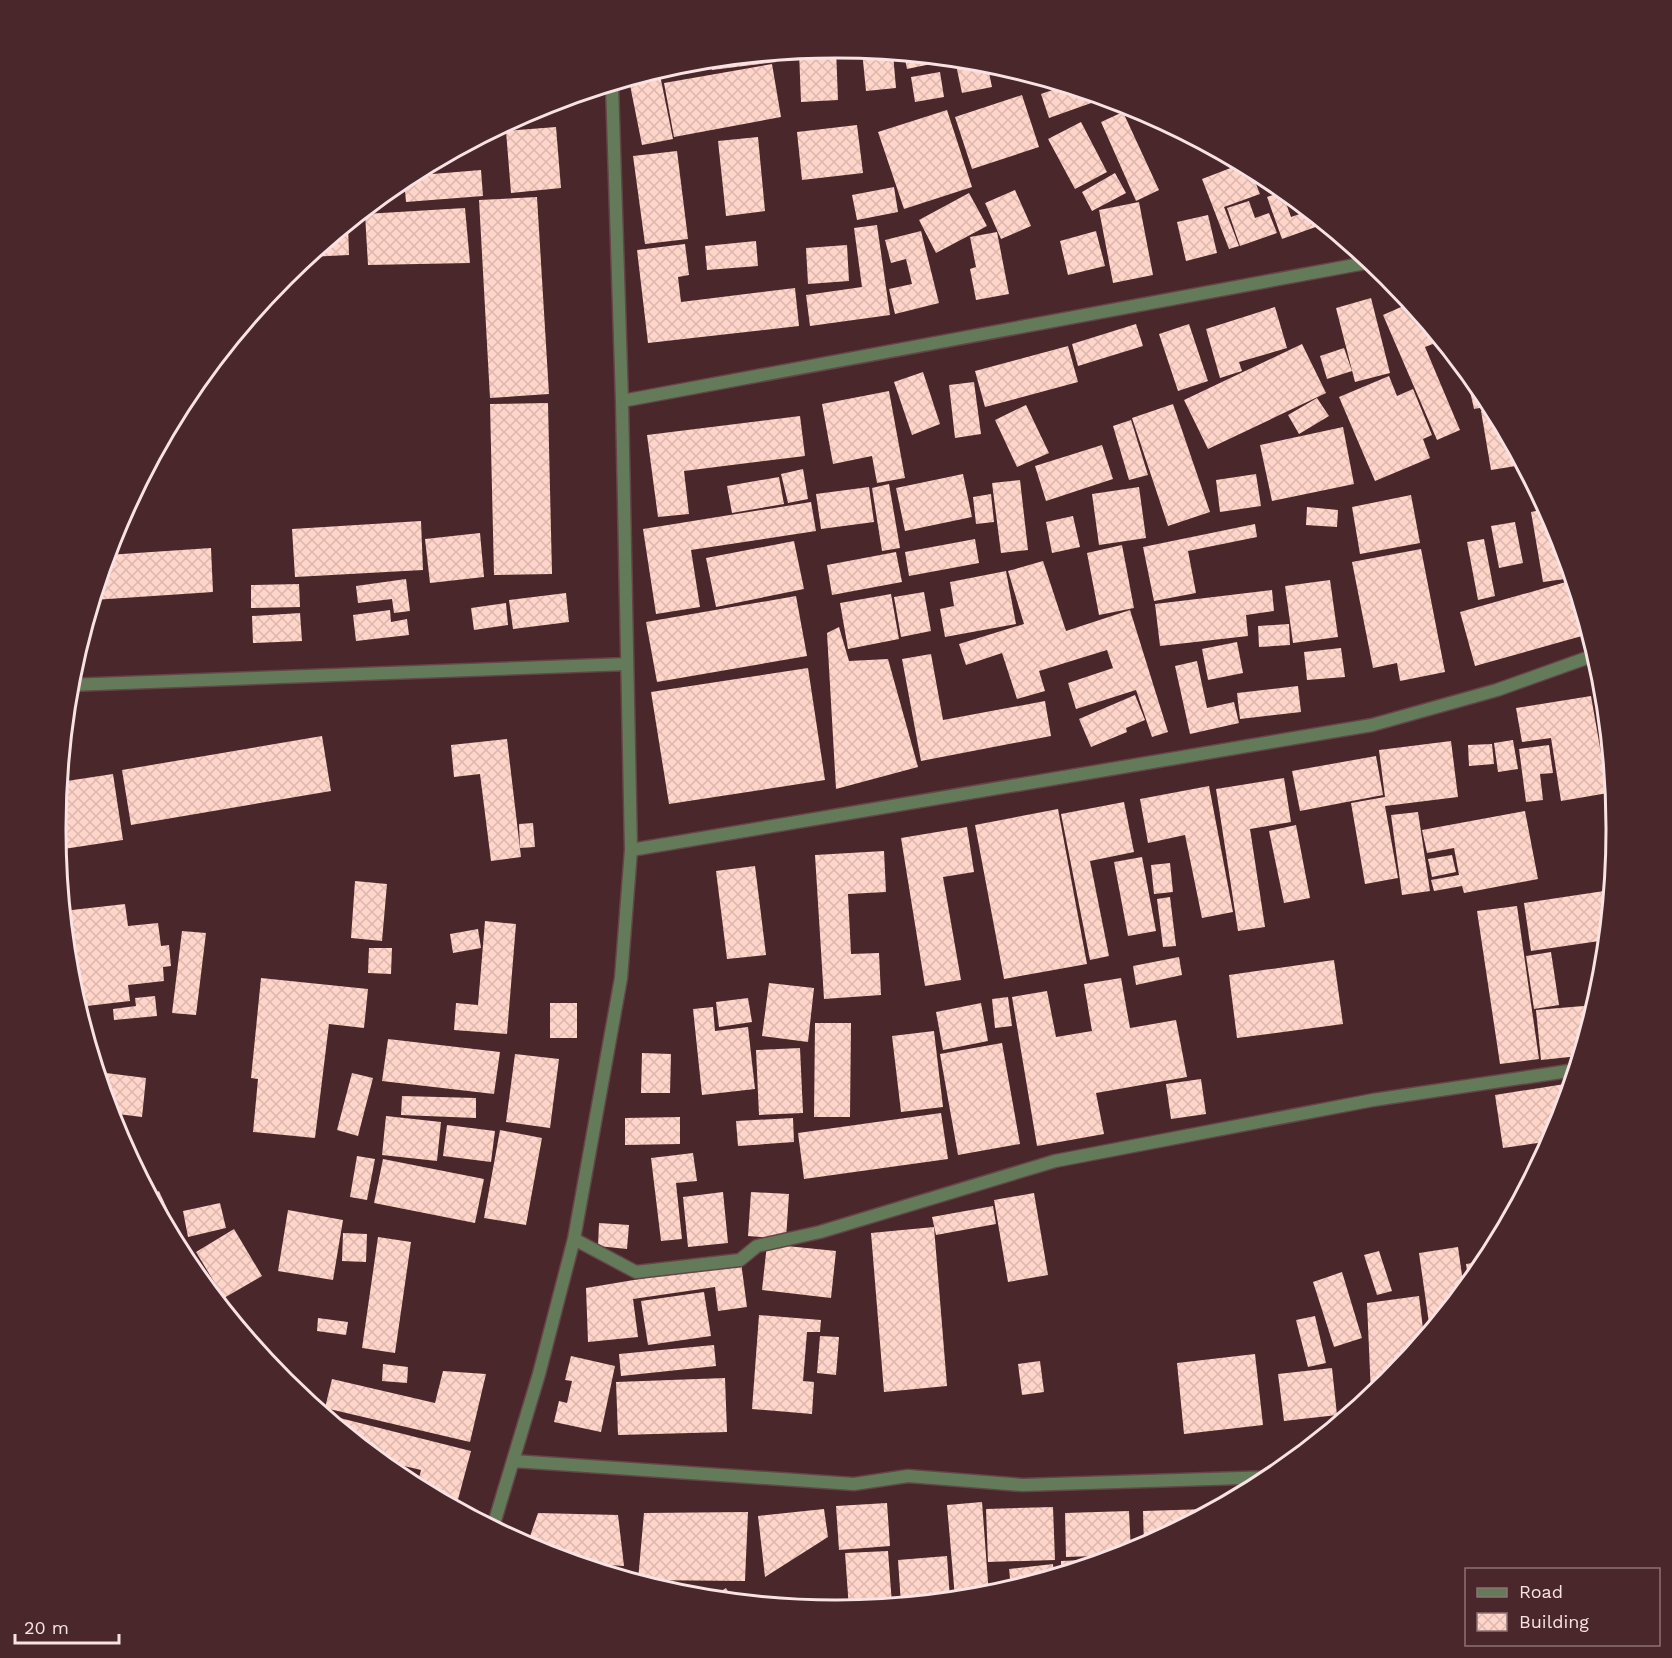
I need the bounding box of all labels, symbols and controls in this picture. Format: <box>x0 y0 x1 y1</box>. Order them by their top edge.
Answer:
legend <box>1465 1568 1660 1646</box>
text: Road <box>1519 1581 1563 1602</box>
scale bar <box>15 1607 118 1645</box>
text: Building <box>1519 1611 1589 1632</box>
text: 20 m <box>24 1617 69 1638</box>

